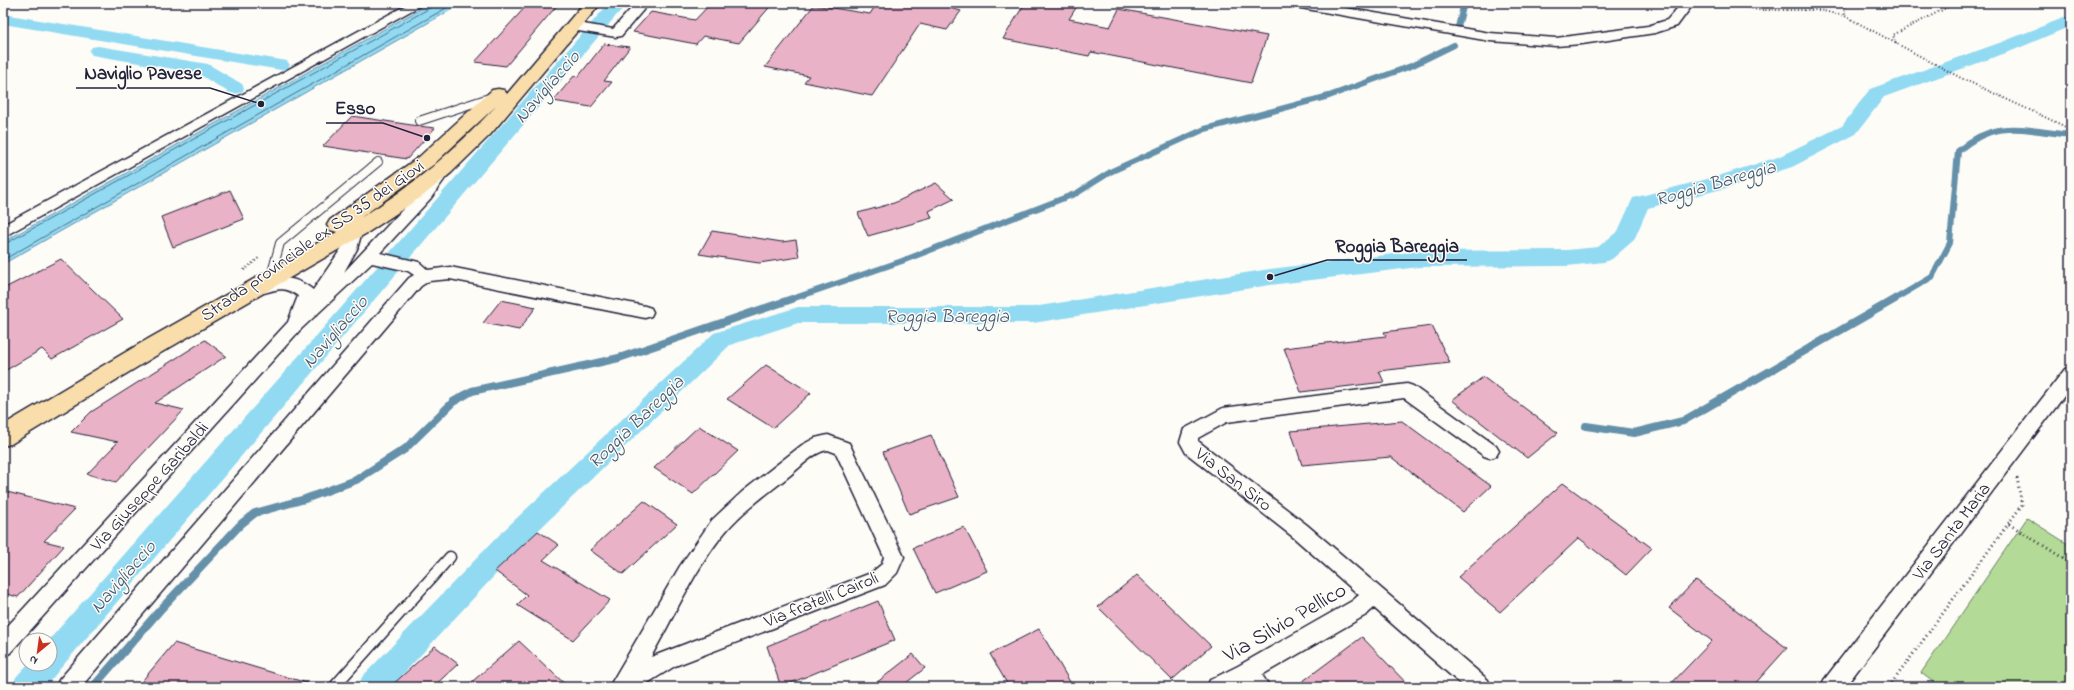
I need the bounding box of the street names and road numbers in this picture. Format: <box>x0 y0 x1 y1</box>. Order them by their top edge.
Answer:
street label: Strada provinciale ex SS 35 dei Giovi <box>196 154 430 329</box>
street label: Via Giuseppe Garibaldi <box>84 417 216 559</box>
street label: Via San Siro <box>1188 442 1277 519</box>
street label: Via Santa Maria <box>1907 478 1998 587</box>
street label: Via fratelli Cairoli <box>760 566 883 636</box>
street label: Via Silvio Pellico <box>1217 575 1353 672</box>

